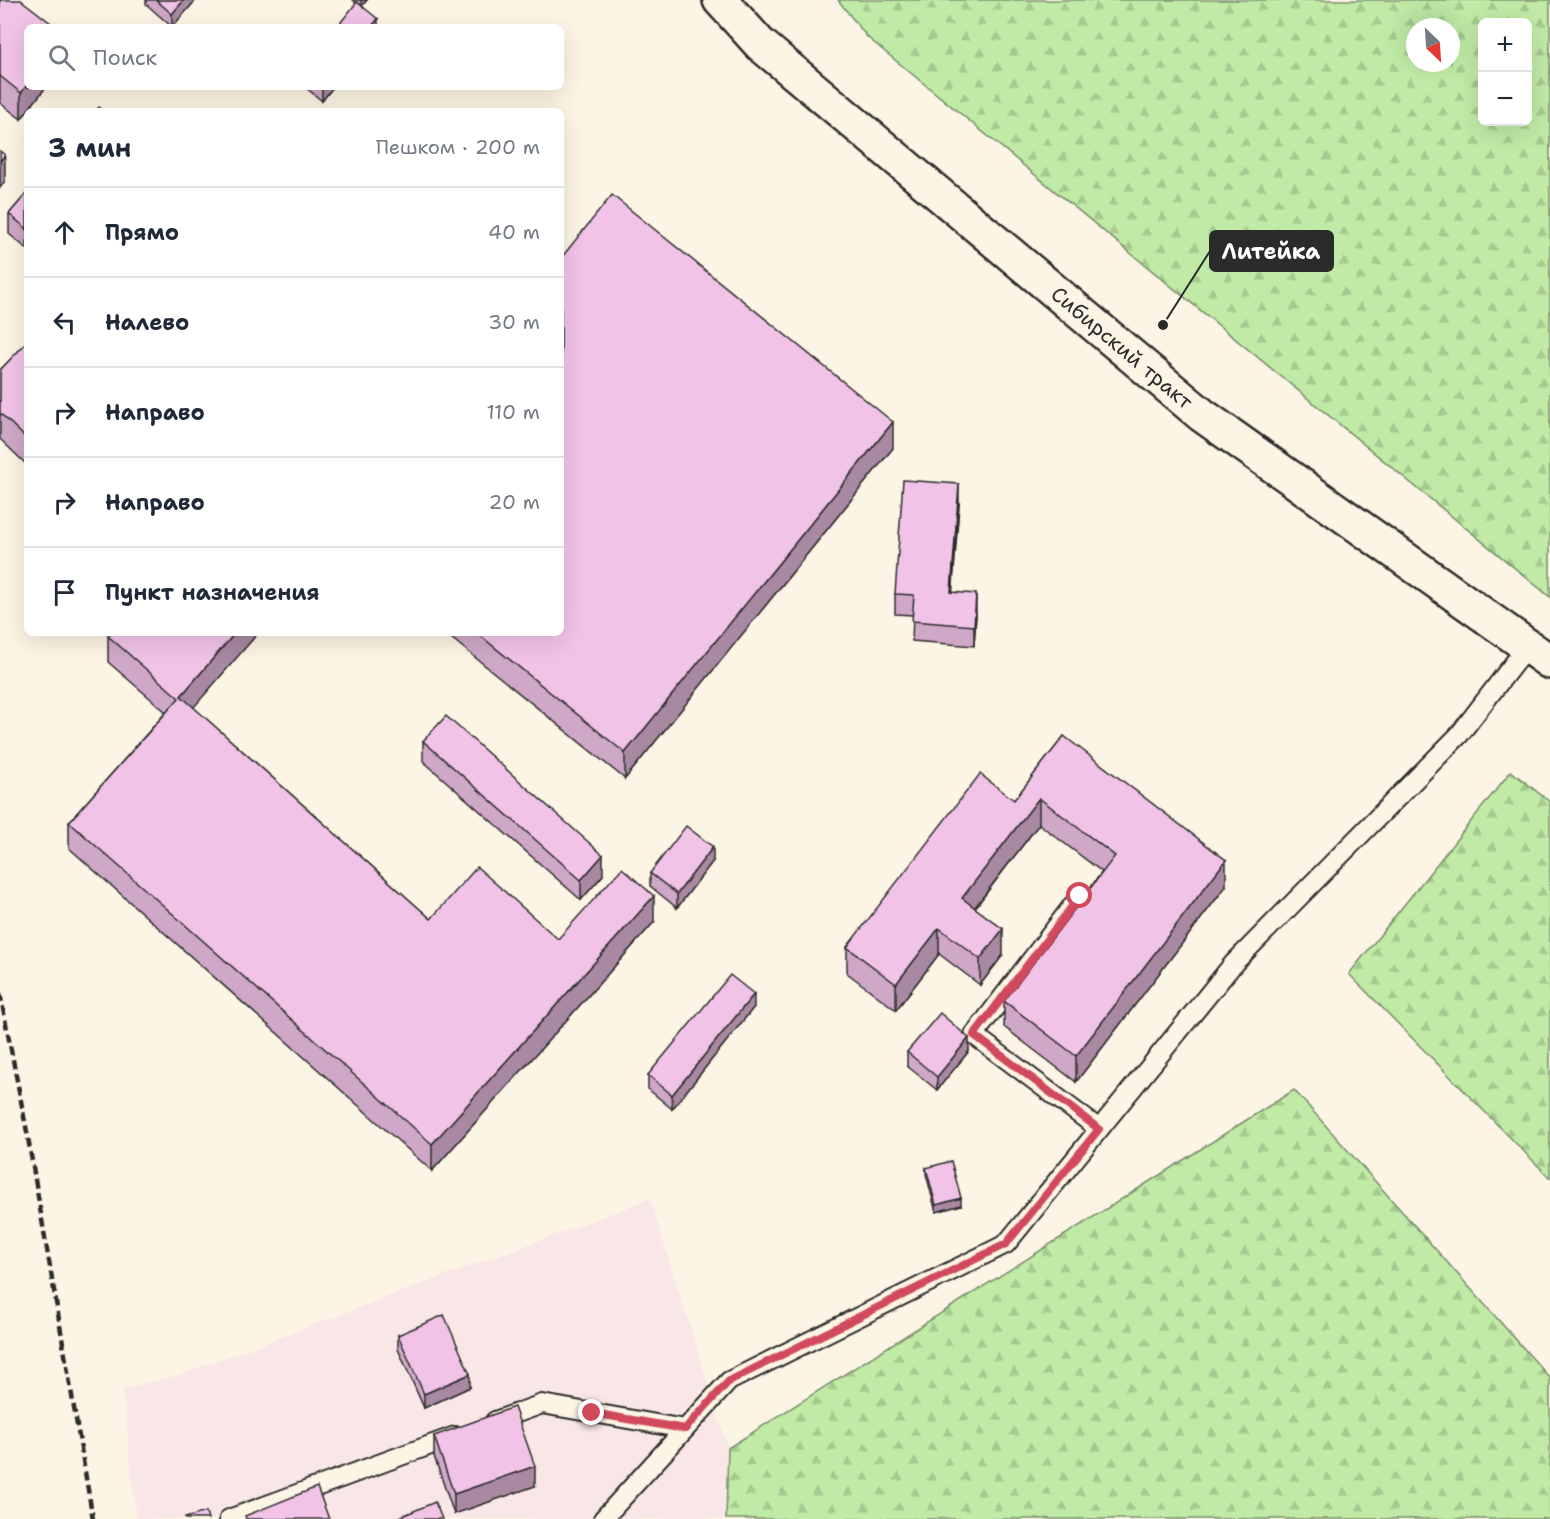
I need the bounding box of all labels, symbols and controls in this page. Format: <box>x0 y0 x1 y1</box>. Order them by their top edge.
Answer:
north arrow <box>1406 18 1460 72</box>
map controls <box>1478 18 1532 126</box>
button: + <box>1478 18 1532 72</box>
search box <box>24 24 564 90</box>
icon: search <box>45 41 78 74</box>
text: Поиск <box>93 43 157 72</box>
button: − <box>1478 72 1532 126</box>
text: 3 мин <box>48 130 131 165</box>
text: Пешком · 200 m <box>376 134 540 160</box>
icon: ahead <box>48 216 81 249</box>
text: Прямо <box>105 218 179 247</box>
text: 40 m <box>488 219 540 245</box>
callout: Литейка <box>1210 231 1333 271</box>
text: Литейка <box>1222 237 1320 266</box>
street label: Сибирский тракт <box>1045 280 1199 416</box>
icon: left <box>48 306 81 339</box>
text: Налево <box>105 308 189 337</box>
text: 30 m <box>488 309 540 335</box>
icon: right <box>48 396 81 429</box>
text: Направо <box>105 398 205 427</box>
text: 110 m <box>486 399 540 425</box>
icon: right <box>48 486 81 519</box>
text: Направо <box>105 488 205 517</box>
text: 20 m <box>489 489 540 515</box>
icon: arrive <box>48 576 81 609</box>
text: Пункт назначения <box>105 578 319 607</box>
route start <box>1066 882 1092 908</box>
route end <box>578 1399 604 1425</box>

